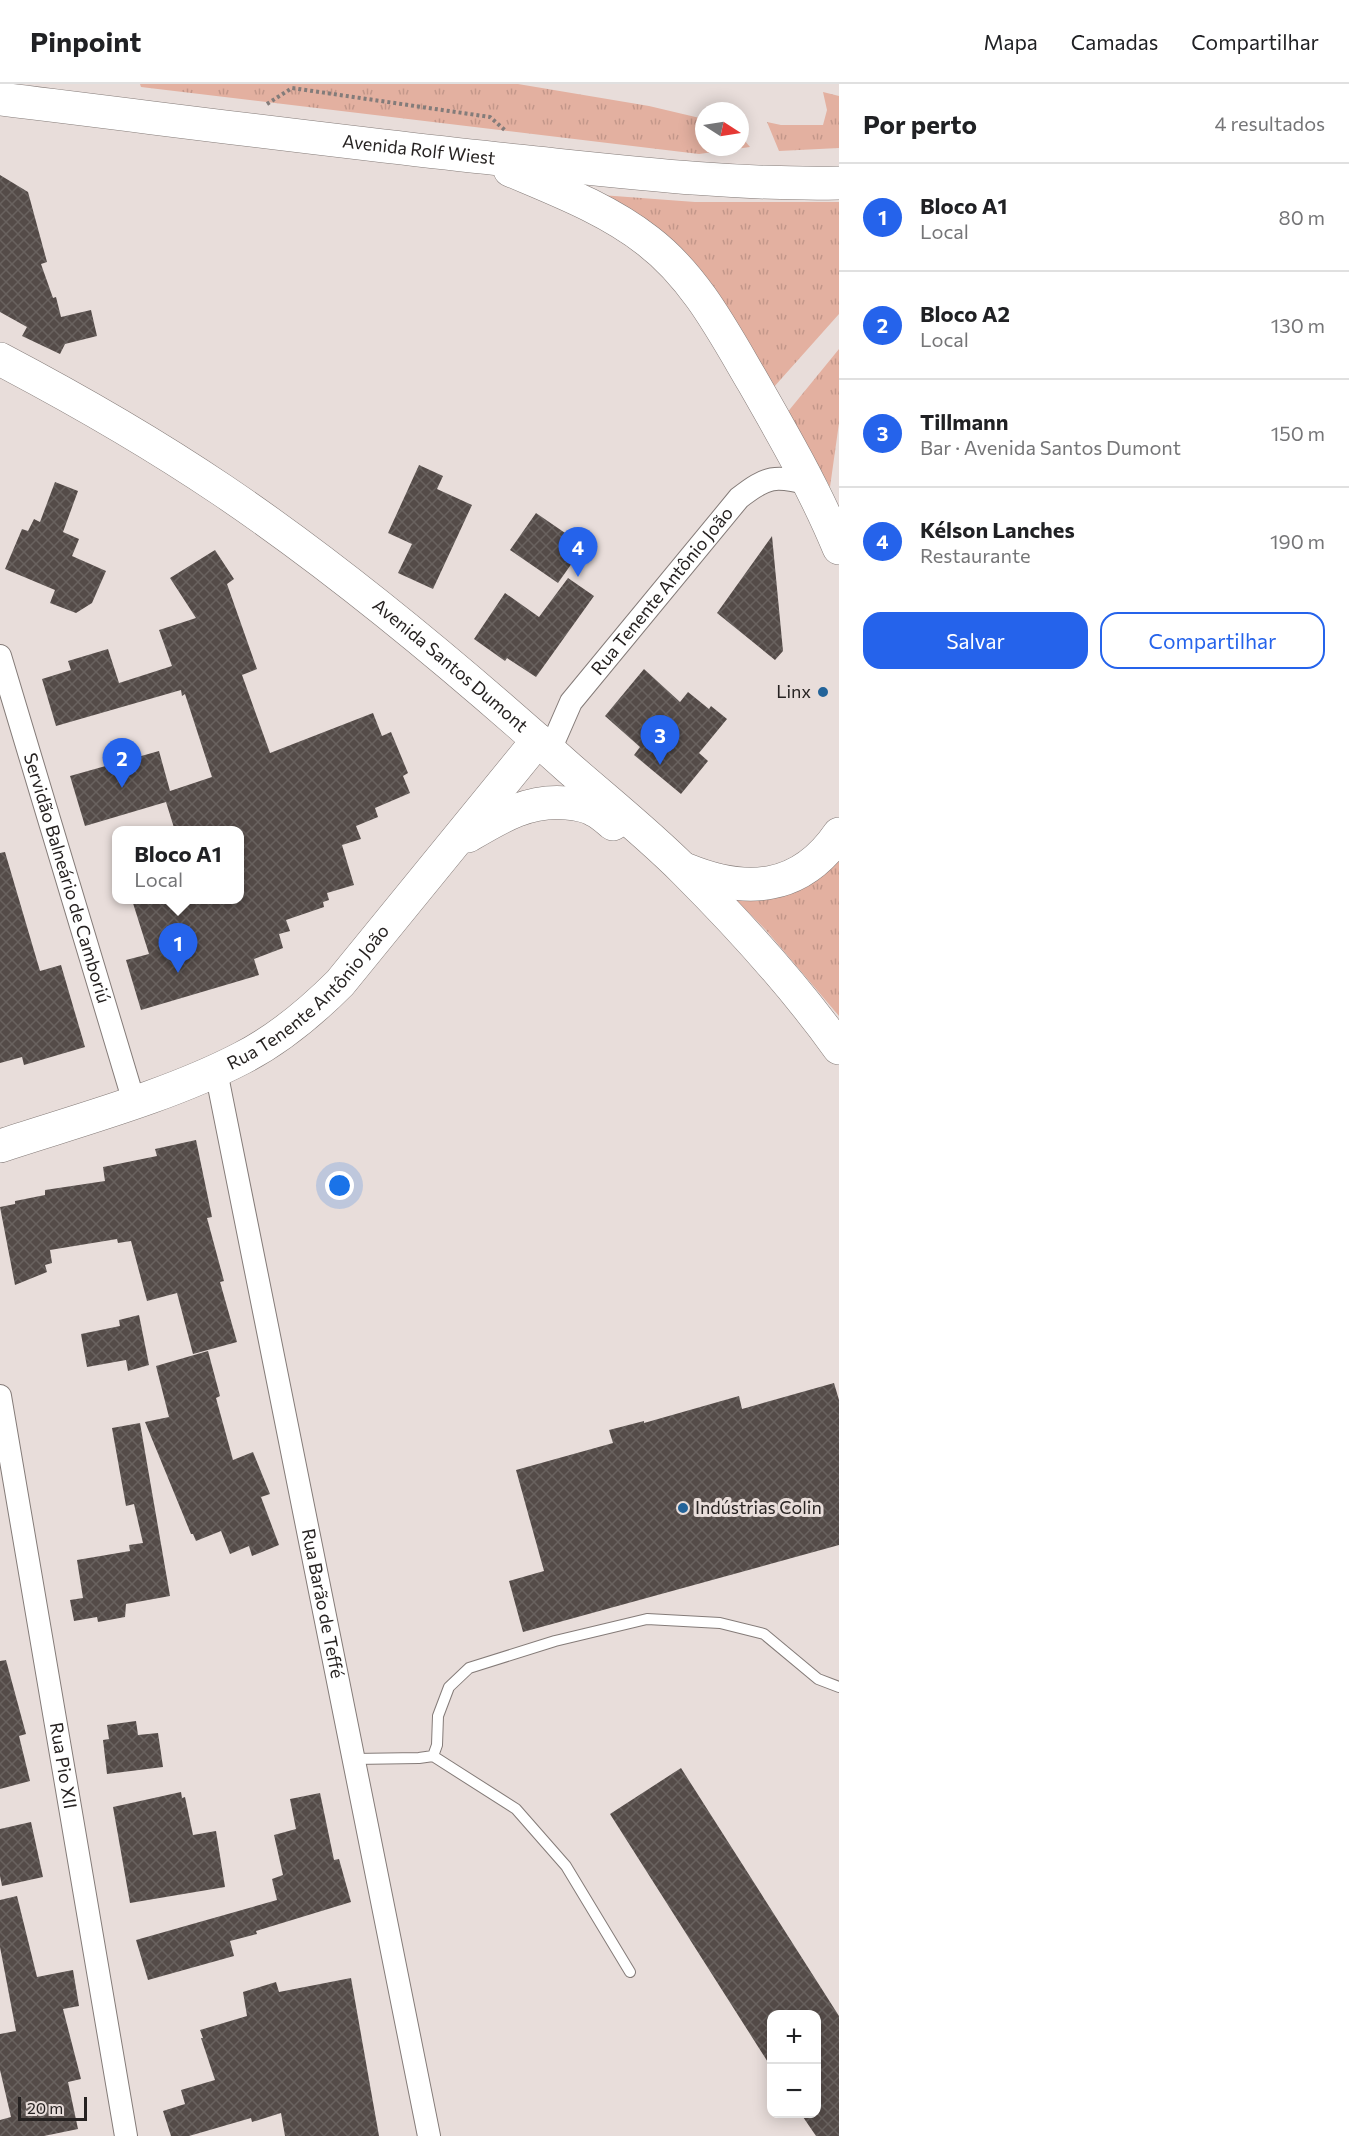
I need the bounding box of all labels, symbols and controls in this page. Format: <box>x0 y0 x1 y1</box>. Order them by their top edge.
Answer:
text: Pinpoint <box>30 24 141 58</box>
text: Mapa <box>984 29 1038 54</box>
text: Camadas <box>1071 29 1158 54</box>
text: Compartilhar <box>1191 29 1319 54</box>
north arrow <box>695 102 749 156</box>
text: Por perto <box>863 108 977 139</box>
text: 4 resultados <box>1215 111 1325 135</box>
street label: Avenida Rolf Wiest <box>341 129 497 169</box>
text: Bloco A1 <box>920 192 1007 219</box>
text: 1 <box>878 205 887 229</box>
text: 80 m <box>1279 205 1325 229</box>
text: Local <box>920 219 969 243</box>
text: Bloco A2 <box>920 300 1010 327</box>
text: 2 <box>877 313 888 337</box>
text: 130 m <box>1271 313 1325 337</box>
text: Local <box>920 327 969 351</box>
text: Tillmann <box>920 408 1009 435</box>
text: 3 <box>877 421 888 445</box>
text: 150 m <box>1271 421 1325 445</box>
text: Bar · Avenida Santos Dumont <box>920 435 1181 459</box>
street label: Rua Tenente Antônio João <box>586 502 737 679</box>
text: Kélson Lanches <box>920 516 1075 543</box>
pin: 4 <box>558 528 598 577</box>
text: 4 <box>876 529 889 553</box>
text: 190 m <box>1270 529 1325 553</box>
text: Restaurante <box>920 543 1031 567</box>
street label: Avenida Santos Dumont <box>369 594 533 736</box>
button: Salvar <box>863 612 1088 669</box>
button: Compartilhar <box>1100 612 1325 669</box>
place label: Linx <box>776 680 811 702</box>
marker: Linx <box>816 685 830 699</box>
pin: 3 <box>640 716 680 765</box>
pin: 2 <box>102 738 142 788</box>
street label: Servidão Balneário de Camboriú <box>20 750 116 1006</box>
popup <box>112 826 244 904</box>
text: Bloco A1 <box>134 840 222 867</box>
text: Local <box>134 867 183 891</box>
street label: Rua Tenente Antônio João <box>223 920 393 1074</box>
pin: 1 <box>158 924 198 973</box>
your location <box>325 1171 354 1200</box>
place label: Indústrias Colin <box>695 1496 822 1518</box>
marker: Indústrias Colin <box>676 1501 690 1515</box>
street label: Rua Barão de Teffé <box>298 1526 349 1680</box>
street label: Rua Pio XII <box>46 1721 82 1810</box>
map controls <box>767 2010 821 2118</box>
button: + <box>767 2010 821 2064</box>
button: − <box>767 2064 821 2118</box>
scale bar <box>18 2094 87 2122</box>
text: 20 m <box>27 2098 63 2117</box>

